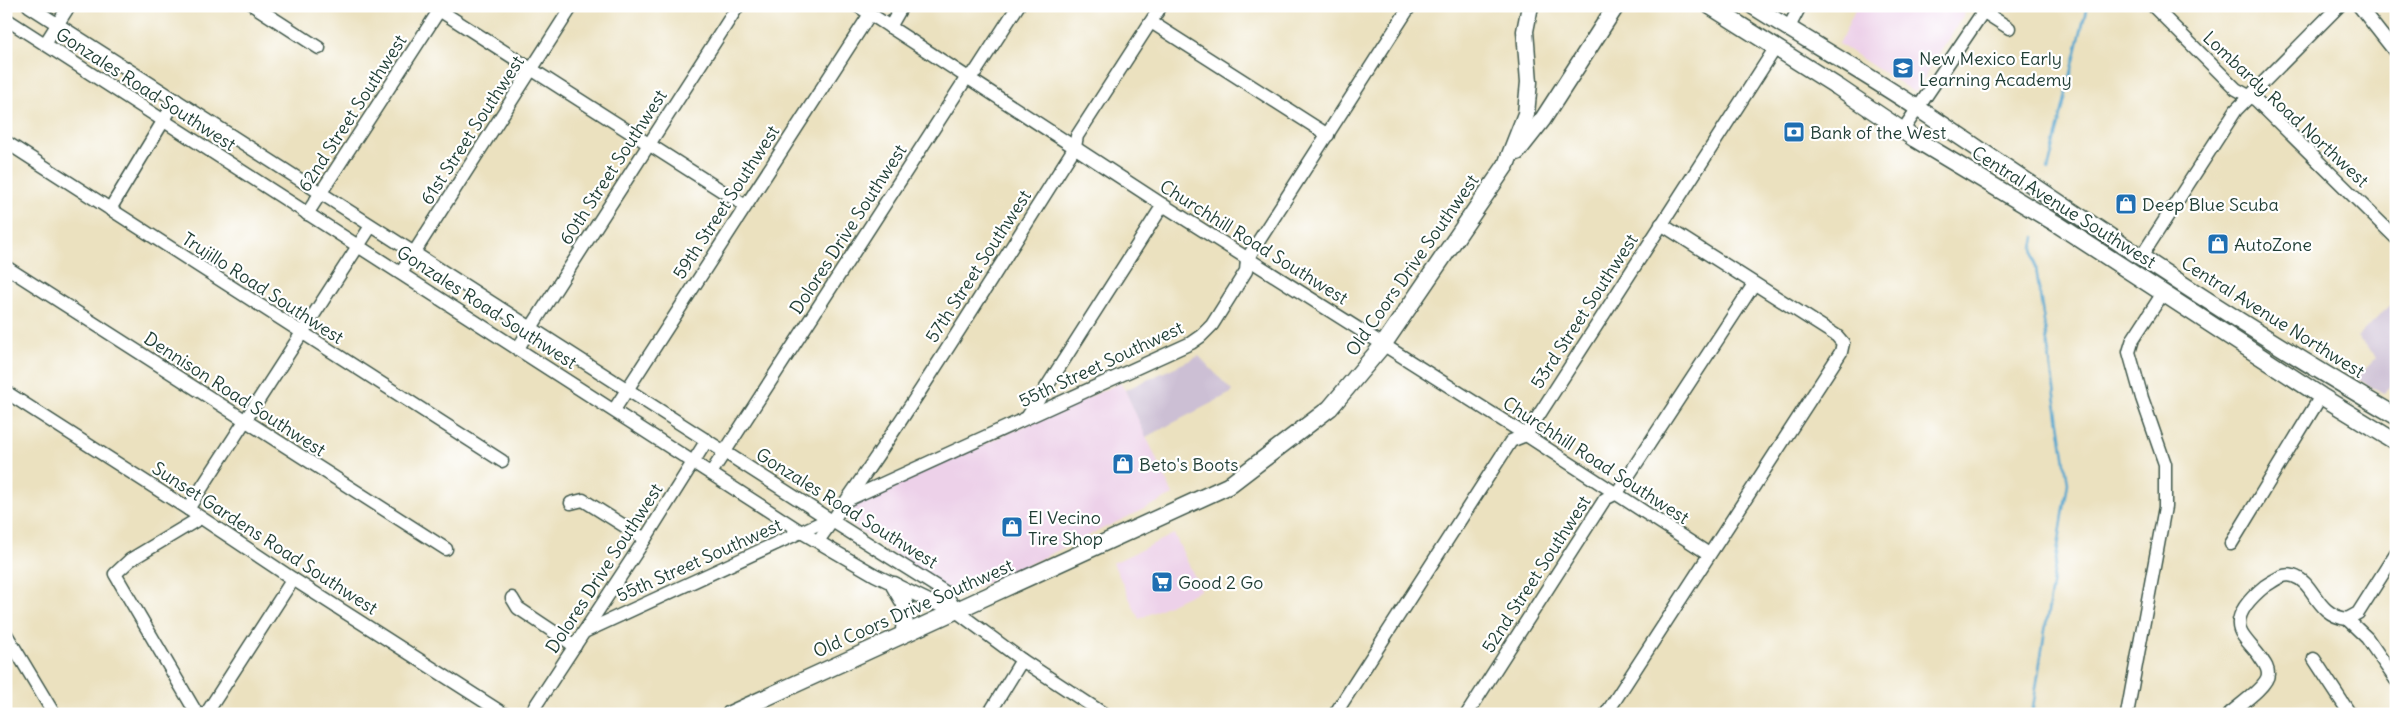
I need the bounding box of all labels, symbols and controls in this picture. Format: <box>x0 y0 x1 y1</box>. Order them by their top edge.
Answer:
street label: Gonzales Road Southwest <box>52 22 240 156</box>
street label: Lombardy Road Northwest <box>2198 26 2374 192</box>
street label: 62nd Street Southwest <box>293 30 411 196</box>
place label: New Mexico Early Learning Academy <box>1919 47 2072 91</box>
street label: 61st Street Southwest <box>415 51 529 209</box>
school or university icon: New Mexico Early Learning Academy <box>1891 56 1915 80</box>
street label: 60th Street Southwest <box>554 85 672 249</box>
bank icon: Bank of the West <box>1782 120 1806 144</box>
street label: 59th Street Southwest <box>668 121 784 283</box>
place label: Bank of the West <box>1810 121 1946 144</box>
street label: Dolores Drive Southwest <box>784 140 912 318</box>
street label: Central Avenue Southwest <box>1968 141 2160 273</box>
street label: Old Coors Drive Southwest <box>1340 170 1484 360</box>
street label: Churchhill Road Southwest <box>1156 175 1352 309</box>
street label: 57th Street Southwest <box>920 185 1036 347</box>
shop icon: Deep Blue Scuba <box>2114 192 2138 216</box>
place label: Deep Blue Scuba <box>2142 193 2279 216</box>
street label: Trujillo Road Southwest <box>178 227 348 349</box>
street label: 53rd Street Southwest <box>1525 229 1643 393</box>
shop icon: AutoZone <box>2206 232 2230 256</box>
place label: AutoZone <box>2234 233 2312 256</box>
street label: Gonzales Road Southwest <box>393 240 581 374</box>
street label: Central Avenue Northwest <box>2177 251 2369 383</box>
street label: 55th Street Southwest <box>1015 316 1187 412</box>
street label: Dennison Road Southwest <box>140 327 330 461</box>
street label: Churchhill Road Southwest <box>1498 391 1694 529</box>
street label: Gonzales Road Southwest <box>752 443 942 573</box>
shop icon: Beto's Boots <box>1111 452 1135 476</box>
place label: Beto's Boots <box>1139 453 1238 476</box>
street label: Sunset Gardens Road Southwest <box>148 456 382 620</box>
street label: Dolores Drive Southwest <box>540 479 668 657</box>
street label: 52nd Street Southwest <box>1477 491 1595 657</box>
place label: El Vecino Tire Shop <box>1028 506 1103 550</box>
street label: 55th Street Southwest <box>613 513 785 607</box>
shop icon: El Vecino Tire Shop <box>1000 515 1024 539</box>
street label: Old Coors Drive Southwest <box>809 553 1017 663</box>
supermarket icon: Good 2 Go <box>1150 570 1174 594</box>
place label: Good 2 Go <box>1178 571 1263 594</box>

